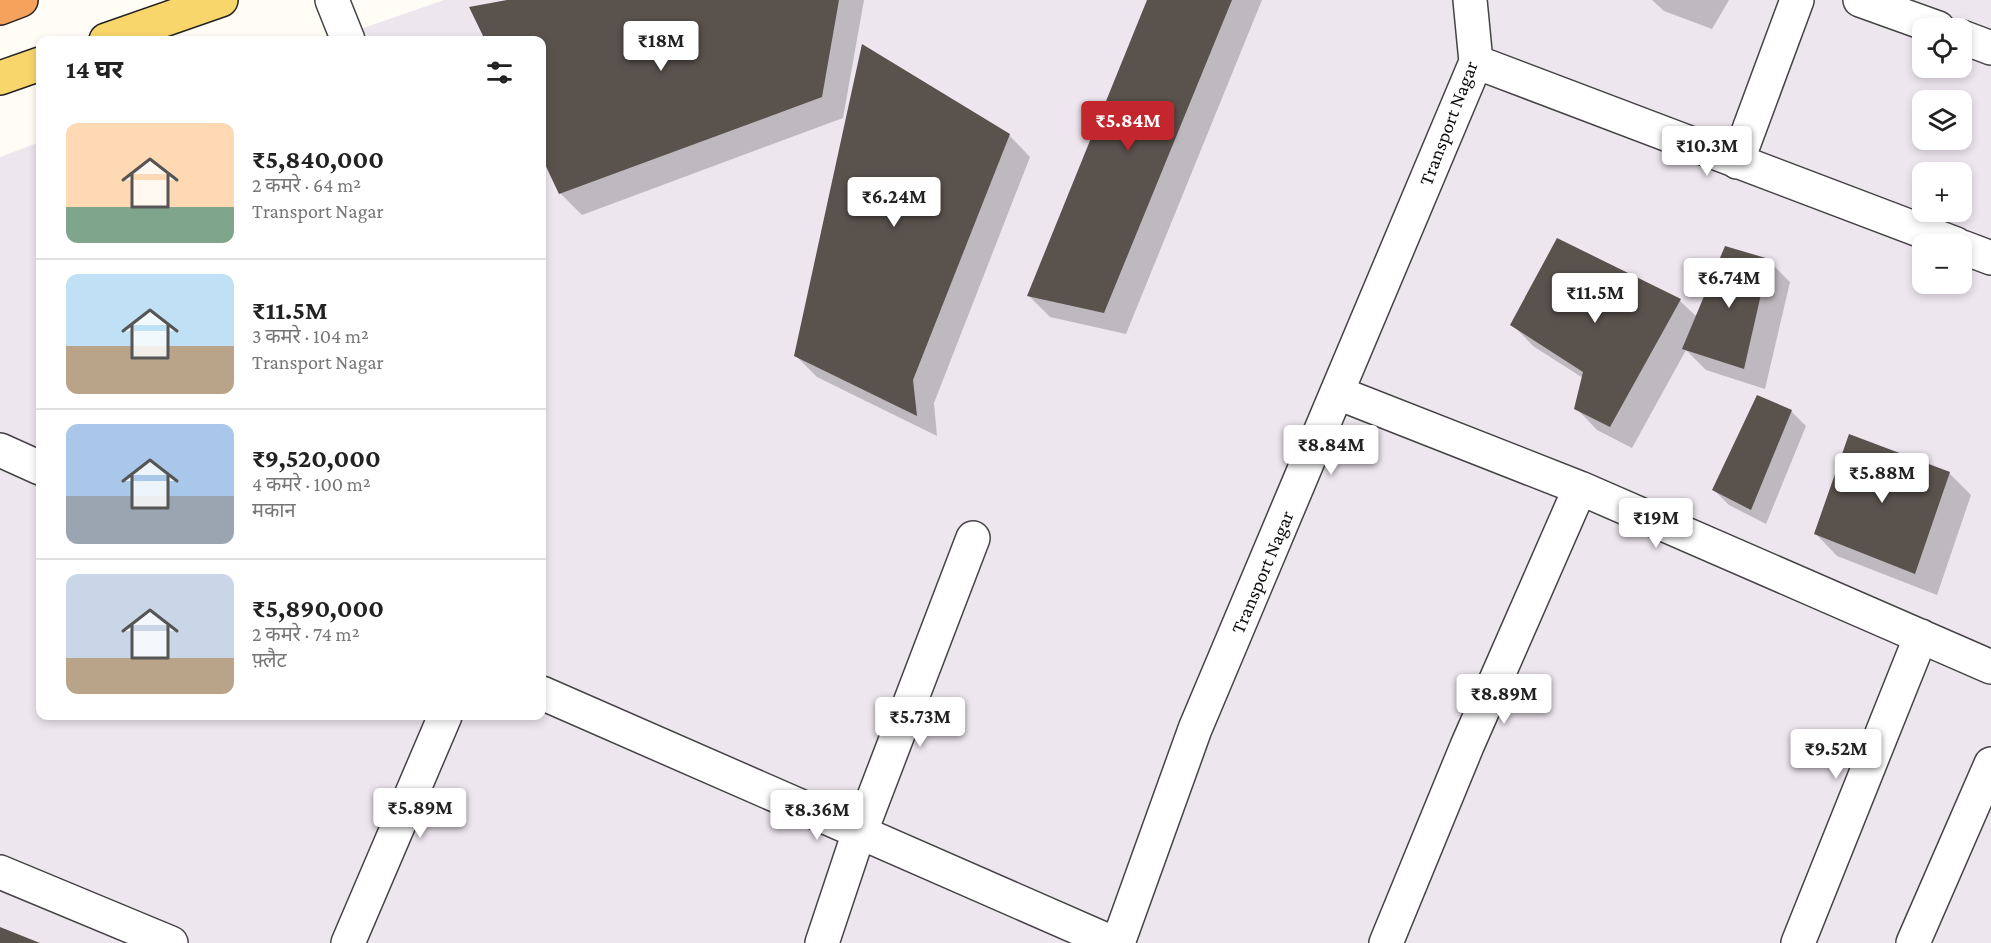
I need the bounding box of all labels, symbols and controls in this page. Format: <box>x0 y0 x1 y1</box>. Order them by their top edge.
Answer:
map controls <box>1912 18 1972 294</box>
button: locate <box>1912 18 1972 78</box>
pin: ₹18M <box>625 21 697 72</box>
text: ₹18M <box>637 29 685 51</box>
text: 14 घर <box>66 55 123 84</box>
icon: filters <box>483 56 516 89</box>
street label: Transport Nagar <box>1414 58 1483 189</box>
button: layers <box>1912 90 1972 150</box>
pin: ₹5.84M <box>1079 101 1177 152</box>
text: ₹5.84M <box>1095 109 1161 131</box>
pin: ₹10.3M <box>1658 126 1756 177</box>
text: ₹10.3M <box>1676 134 1738 156</box>
text: ₹5,840,000 <box>252 145 384 174</box>
icon: home <box>114 147 186 219</box>
button: + <box>1912 162 1972 222</box>
text: 2 कमरे · 64 m² <box>252 174 361 196</box>
pin: ₹6.24M <box>845 177 943 228</box>
text: ₹6.24M <box>862 185 926 207</box>
text: Transport Nagar <box>252 200 384 222</box>
button: − <box>1912 234 1972 294</box>
pin: ₹6.74M <box>1680 258 1778 309</box>
text: ₹6.74M <box>1698 266 1760 288</box>
pin: ₹11.5M <box>1546 273 1644 324</box>
text: ₹11.5M <box>1566 281 1624 303</box>
text: ₹11.5M <box>252 296 328 325</box>
icon: home <box>114 298 186 370</box>
text: 3 कमरे · 104 m² <box>252 325 369 347</box>
text: Transport Nagar <box>252 351 384 373</box>
pin: ₹8.84M <box>1282 425 1380 476</box>
text: ₹8.84M <box>1297 433 1365 455</box>
text: ₹9,520,000 <box>252 444 381 473</box>
icon: home <box>114 448 186 520</box>
pin: ₹5.88M <box>1833 453 1931 504</box>
text: ₹5.88M <box>1849 461 1915 483</box>
text: 4 कमरे · 100 m² <box>252 473 371 495</box>
pin: ₹19M <box>1620 498 1692 549</box>
text: मकान <box>252 499 296 521</box>
text: ₹19M <box>1633 506 1679 528</box>
street label: Transport Nagar <box>1226 507 1299 637</box>
text: ₹5,890,000 <box>252 594 384 623</box>
icon: home <box>114 598 186 670</box>
text: 2 कमरे · 74 m² <box>252 623 360 645</box>
text: फ़्लैट <box>252 649 287 671</box>
pin: ₹8.89M <box>1455 674 1553 725</box>
text: ₹8.89M <box>1470 682 1538 704</box>
pin: ₹5.73M <box>871 697 969 748</box>
text: ₹5.73M <box>889 705 951 727</box>
pin: ₹9.52M <box>1787 729 1885 780</box>
text: ₹9.52M <box>1805 737 1868 759</box>
pin: ₹5.89M <box>371 788 469 839</box>
pin: ₹8.36M <box>768 790 866 841</box>
text: ₹5.89M <box>387 796 453 818</box>
text: ₹8.36M <box>784 798 850 820</box>

